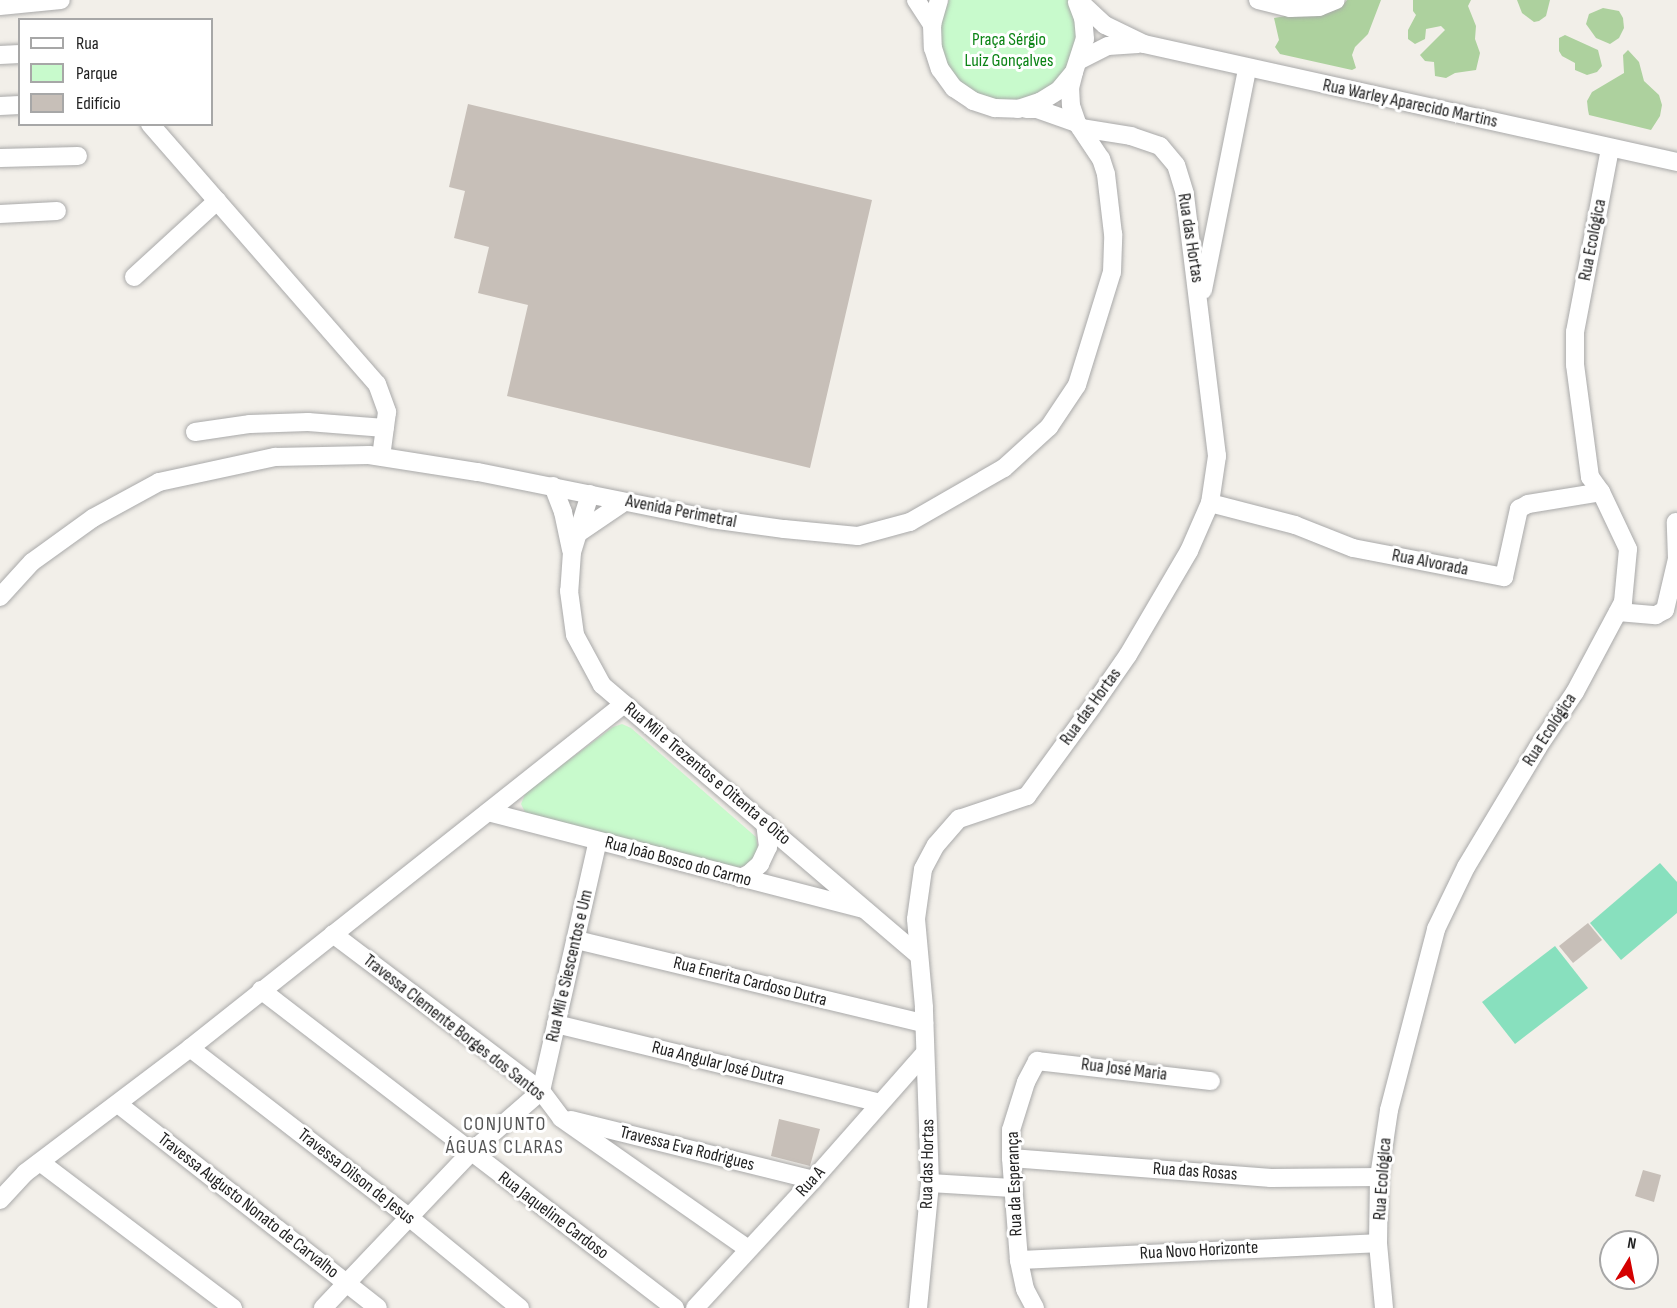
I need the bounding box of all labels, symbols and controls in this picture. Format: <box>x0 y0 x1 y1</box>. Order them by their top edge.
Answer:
legend <box>18 18 213 126</box>
park label: Praça Sérgio Luiz Gonçalves <box>965 30 1053 72</box>
text: Rua <box>76 33 99 54</box>
text: Parque <box>76 63 117 84</box>
street label: Rua Warley Aparecido Martins <box>1321 75 1499 133</box>
text: Edifício <box>76 93 121 114</box>
street label: Rua das Hortas <box>1172 192 1208 284</box>
street label: Rua Ecológica <box>1575 197 1611 283</box>
street label: Avenida Perimetral <box>624 491 738 533</box>
street label: Rua Alvorada <box>1390 545 1470 581</box>
street label: Rua das Hortas <box>1056 664 1126 750</box>
street label: Rua Ecológica <box>1518 689 1582 771</box>
street label: Rua Mil e Trezentos e Oitenta e Oito <box>619 698 795 850</box>
street label: Rua João Bosco do Carmo <box>602 832 754 892</box>
street label: Rua Mil e Siescentos e Um <box>542 888 598 1044</box>
street label: Travessa Clemente Borges dos Santos <box>359 950 549 1106</box>
street label: Rua Enerita Cardoso Dutra <box>671 952 829 1012</box>
street label: Rua Angular José Dutra <box>650 1037 786 1091</box>
street label: Rua José Maria <box>1080 1054 1168 1086</box>
district label: CONJUNTO ÁGUAS CLARAS <box>446 1113 564 1160</box>
street label: Rua das Hortas <box>916 1119 940 1209</box>
street label: Travessa Eva Rodrigues <box>617 1122 757 1176</box>
street label: Travessa Dilson de Jesus <box>293 1124 419 1230</box>
street label: Travessa Augusto Nonato de Carvalho <box>153 1129 343 1283</box>
street label: Rua da Esperança <box>1002 1131 1028 1237</box>
street label: Rua Ecológica <box>1369 1137 1397 1221</box>
street label: Rua das Rosas <box>1152 1158 1238 1186</box>
street label: Rua A <box>792 1162 830 1202</box>
street label: Rua Jaqueline Cardoso <box>494 1167 612 1265</box>
north arrow <box>1599 1230 1659 1290</box>
text: N <box>1626 1234 1638 1254</box>
street label: Rua Novo Horizonte <box>1139 1237 1259 1265</box>

